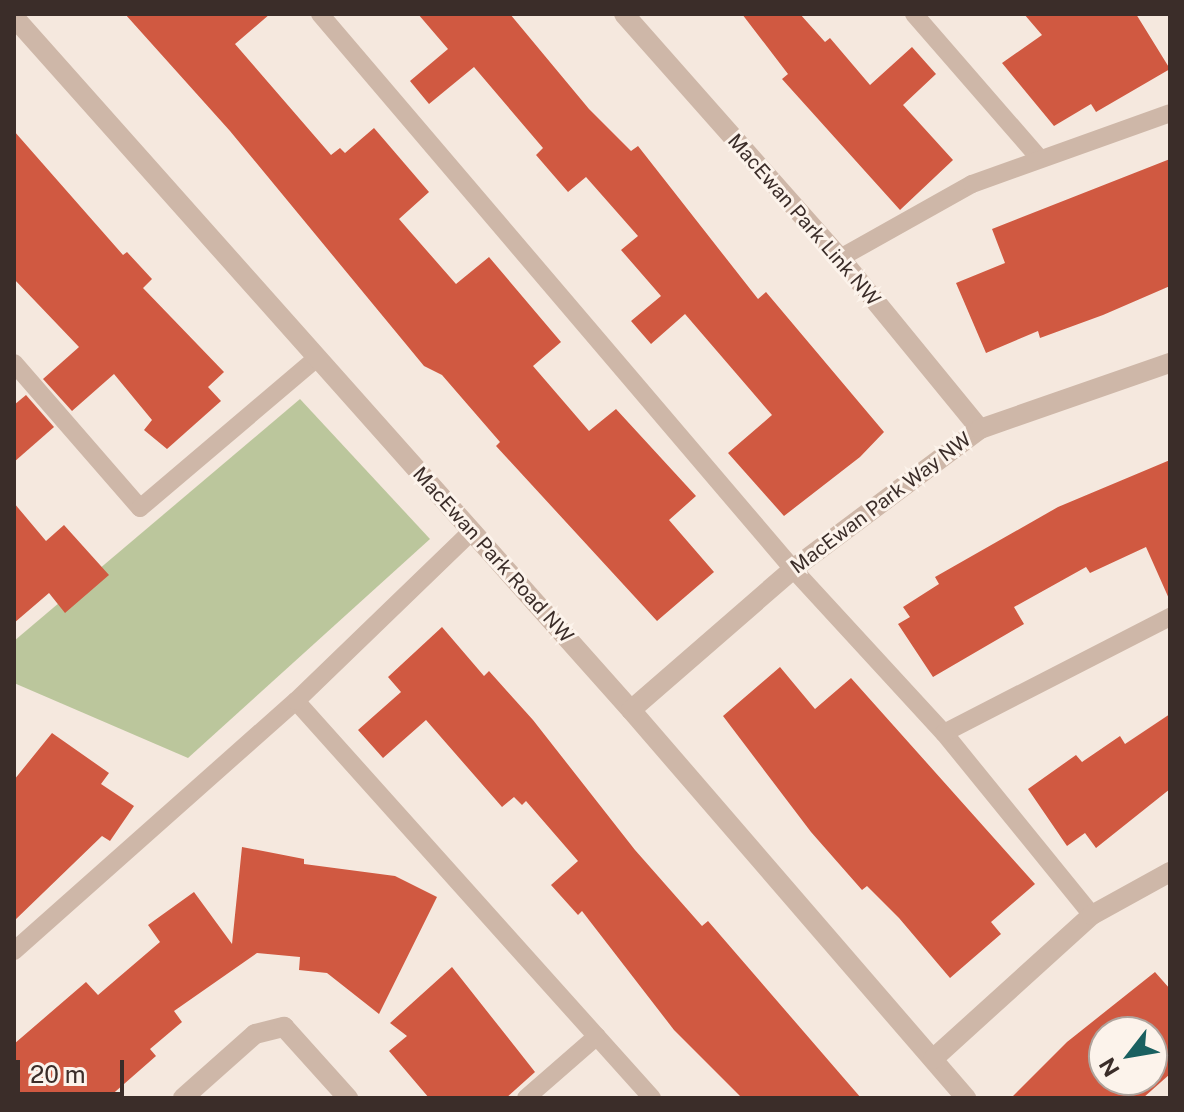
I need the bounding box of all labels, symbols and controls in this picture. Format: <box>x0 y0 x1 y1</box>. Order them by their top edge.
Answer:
street label: MacEwan Park Link NW <box>723 129 885 311</box>
street label: MacEwan Park Way NW <box>786 427 976 579</box>
street label: MacEwan Park Road NW <box>408 462 578 648</box>
north arrow <box>1088 1016 1168 1096</box>
scale bar <box>20 1044 128 1094</box>
text: N <box>1094 1053 1125 1081</box>
text: 20 m <box>30 1060 86 1088</box>

